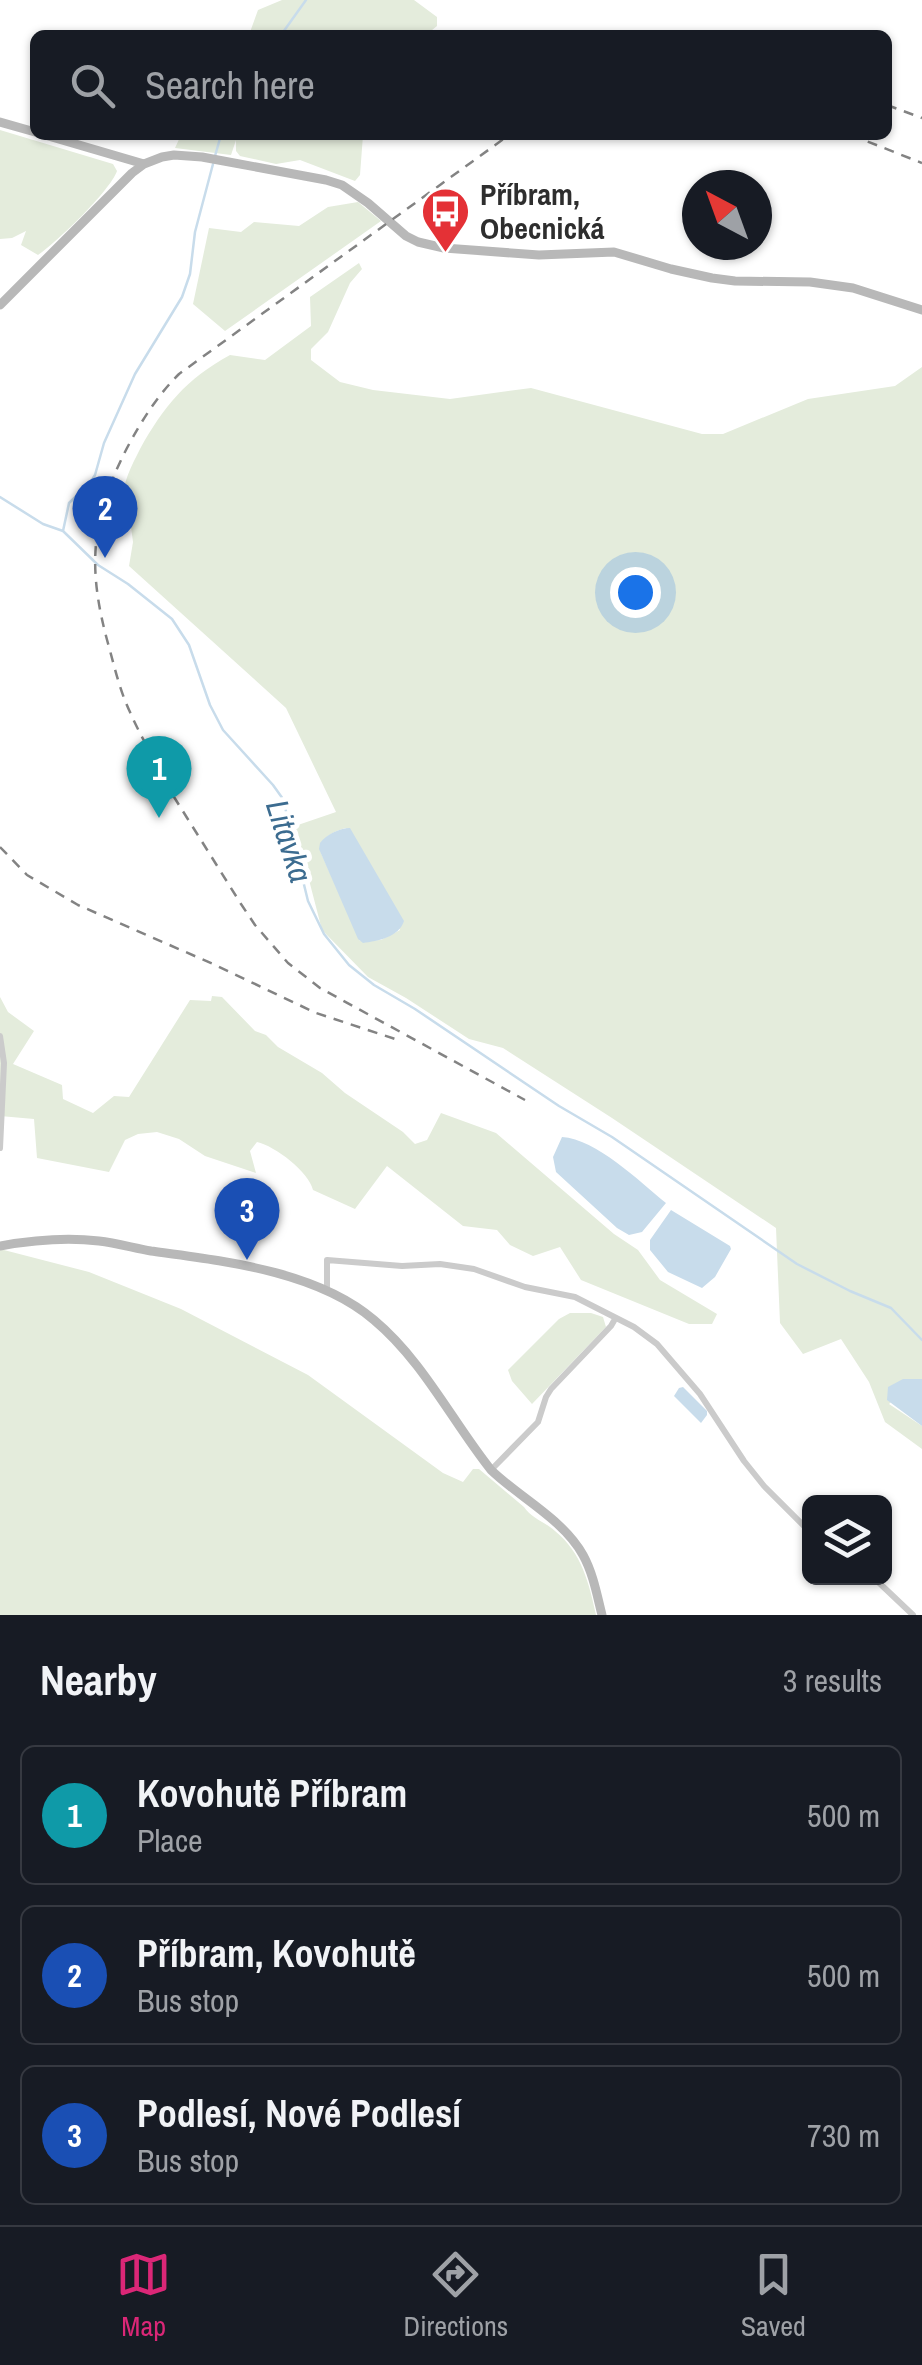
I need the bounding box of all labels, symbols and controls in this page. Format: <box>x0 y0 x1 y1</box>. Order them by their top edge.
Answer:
search box <box>30 30 892 140</box>
icon: search <box>65 58 120 113</box>
text: Search here <box>145 60 315 111</box>
north arrow <box>682 170 772 260</box>
place label: Příbram, Obecnická <box>480 174 605 248</box>
bus stop icon: Příbram, Obecnická <box>419 186 471 254</box>
pin: 2 <box>72 476 138 558</box>
your location <box>610 567 661 618</box>
pin: 1 <box>126 736 192 818</box>
water label: Litavka <box>256 794 323 888</box>
pin: 3 <box>214 1178 280 1260</box>
map controls <box>802 1495 892 1585</box>
button: layers <box>802 1495 892 1585</box>
text: Nearby <box>40 1652 157 1708</box>
text: 3 results <box>783 1659 882 1702</box>
text: Kovohutě Příbram <box>137 1768 407 1819</box>
text: 1 <box>67 1794 82 1837</box>
text: 500 m <box>807 1794 880 1837</box>
text: Place <box>137 1819 203 1862</box>
text: Příbram, Kovohutě <box>137 1928 416 1979</box>
text: 2 <box>67 1954 82 1997</box>
text: 500 m <box>807 1954 880 1997</box>
text: Bus stop <box>137 1979 239 2022</box>
text: Podlesí, Nové Podlesí <box>137 2088 461 2139</box>
text: 3 <box>67 2114 82 2157</box>
text: 730 m <box>807 2114 880 2157</box>
text: Bus stop <box>137 2139 239 2182</box>
tab: Map <box>116 2247 171 2345</box>
tab: Directions <box>404 2247 508 2345</box>
tab: Saved <box>741 2247 806 2345</box>

